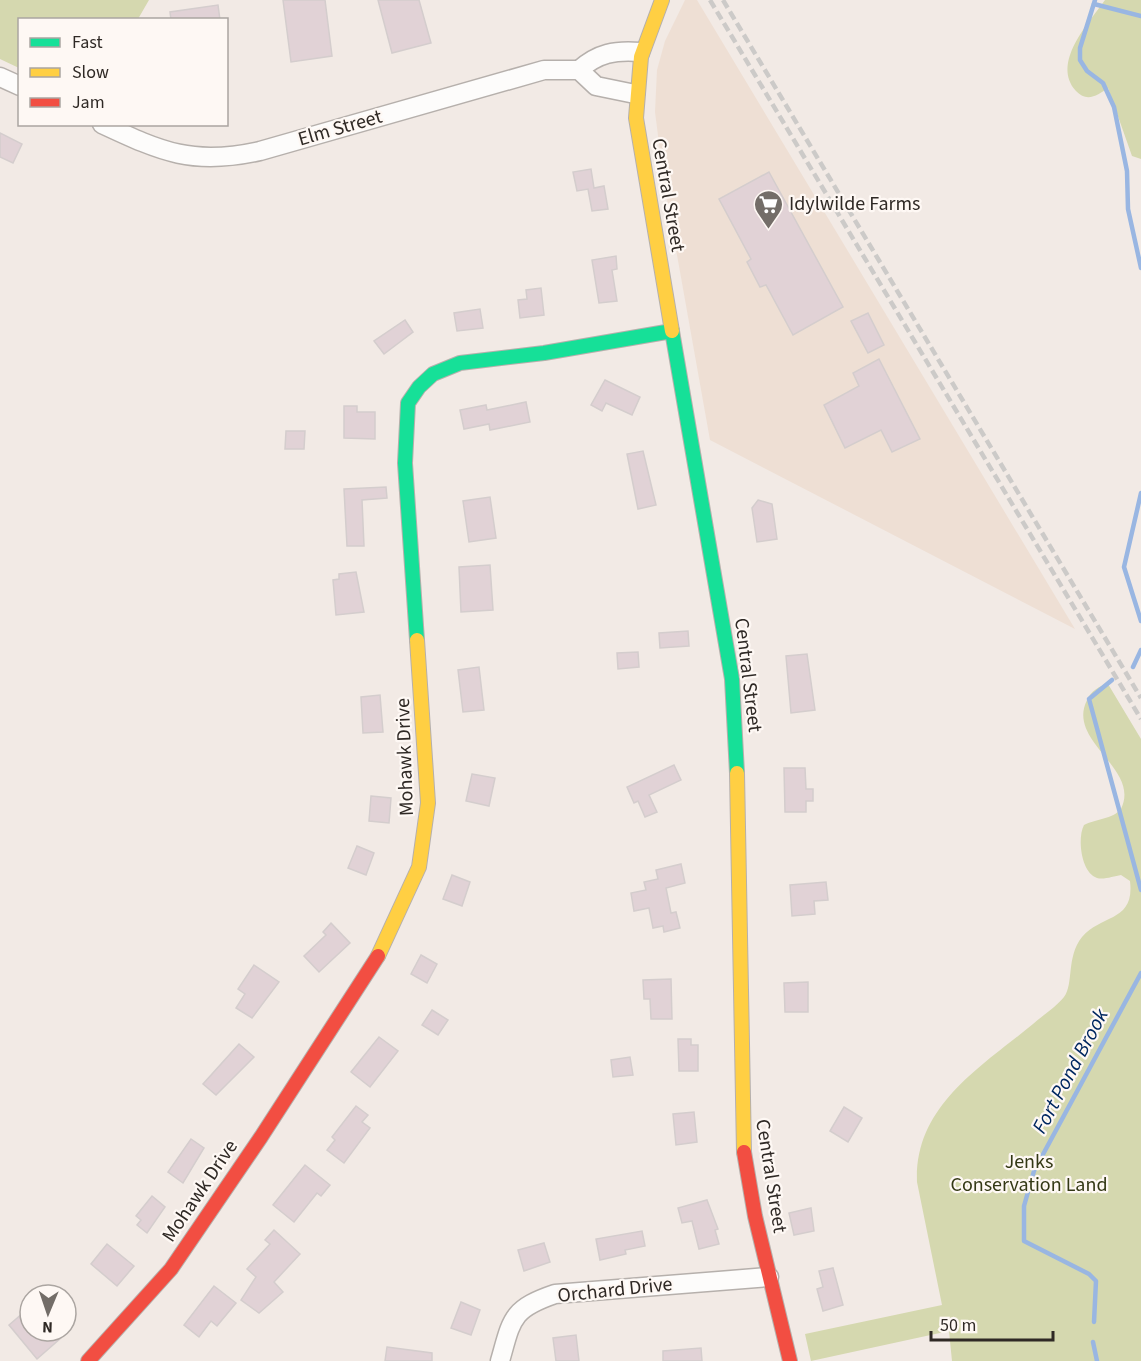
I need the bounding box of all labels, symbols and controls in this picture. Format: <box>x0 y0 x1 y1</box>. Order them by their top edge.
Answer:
legend <box>18 18 228 126</box>
text: Fast <box>72 30 103 55</box>
text: Slow <box>72 60 109 85</box>
text: Jam <box>72 90 105 115</box>
street label: Elm Street <box>295 103 386 153</box>
street label: Central Street <box>644 136 692 254</box>
supermarket icon: Idylwilde Farms <box>752 188 784 230</box>
place label: Idylwilde Farms <box>789 190 920 218</box>
street label: Central Street <box>727 616 769 734</box>
street label: Mohawk Drive <box>389 697 421 816</box>
water label: Fort Pond Brook <box>1024 1002 1116 1139</box>
street label: Central Street <box>748 1117 794 1235</box>
street label: Mohawk Drive <box>155 1134 245 1248</box>
park label: Jenks Conservation Land <box>951 1148 1108 1199</box>
street label: Orchard Drive <box>556 1270 674 1310</box>
north arrow <box>18 1283 78 1343</box>
scale bar <box>931 1304 1052 1342</box>
text: 50 m <box>940 1313 976 1338</box>
text: N <box>42 1316 53 1338</box>

